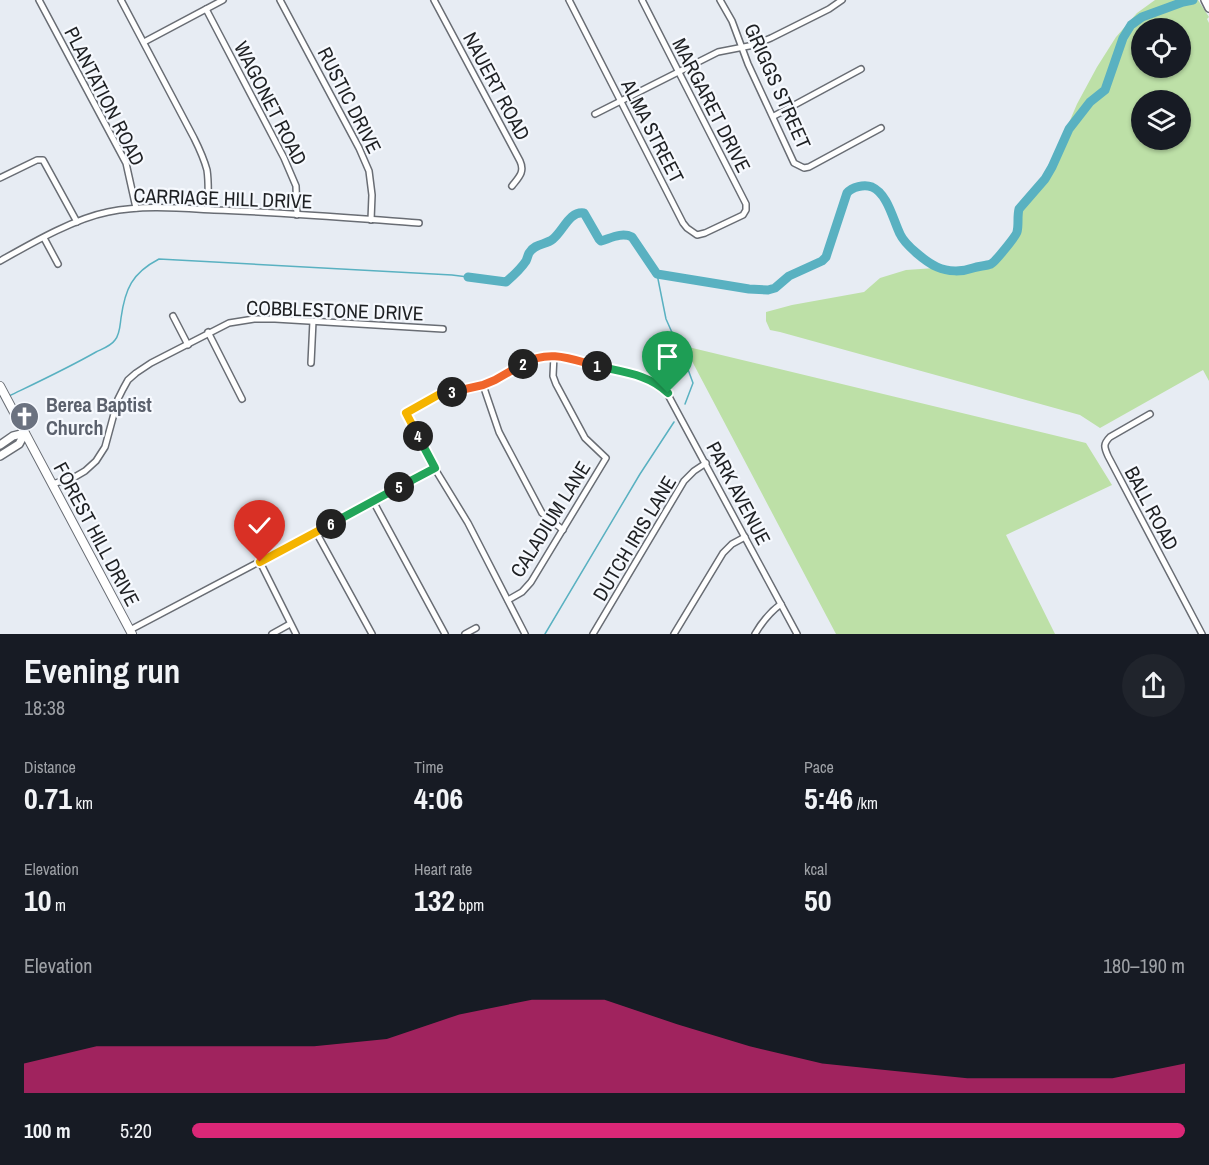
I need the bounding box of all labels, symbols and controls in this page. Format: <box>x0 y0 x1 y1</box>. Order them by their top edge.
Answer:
map controls <box>1131 18 1191 150</box>
button: locate <box>1131 18 1191 78</box>
street label: GRIGGS STREET <box>738 19 818 153</box>
street label: PLANTATION ROAD <box>58 22 152 170</box>
street label: NAUERT ROAD <box>457 27 537 145</box>
street label: MARGARET DRIVE <box>667 33 757 177</box>
street label: WAGONET ROAD <box>228 36 314 170</box>
street label: RUSTIC DRIVE <box>312 42 388 158</box>
street label: ALMA STREET <box>615 74 691 187</box>
button: layers <box>1131 90 1191 150</box>
street label: CARRIAGE HILL DRIVE <box>133 181 313 215</box>
street label: COBBLESTONE DRIVE <box>246 293 424 327</box>
pin <box>642 331 693 393</box>
icon: arrive <box>651 340 684 373</box>
pin: 2 <box>508 349 538 379</box>
pin: 1 <box>582 351 612 381</box>
text: 2 <box>519 353 527 375</box>
text: 1 <box>593 355 601 377</box>
pin: 3 <box>437 377 467 407</box>
text: 3 <box>448 381 456 403</box>
place label: Berea Baptist Church <box>46 391 152 441</box>
church icon: Berea Baptist Church <box>9 400 41 432</box>
pin: 4 <box>403 421 433 451</box>
text: 4 <box>414 425 422 447</box>
street label: PARK AVENUE <box>700 437 778 549</box>
street label: CALADIUM LANE <box>504 456 596 582</box>
street label: FOREST HILL DRIVE <box>48 457 146 611</box>
street label: BALL ROAD <box>1119 461 1185 555</box>
street label: DUTCH IRIS LANE <box>586 471 682 605</box>
pin: 5 <box>384 472 414 502</box>
text: 5 <box>395 476 403 498</box>
pin <box>234 500 285 562</box>
icon: check <box>243 509 276 542</box>
pin: 6 <box>316 509 346 539</box>
text: 6 <box>327 513 335 535</box>
text: Evening run <box>24 649 180 693</box>
button: share <box>1122 654 1185 717</box>
text: 18:38 <box>24 694 65 721</box>
text: Distance <box>24 756 76 778</box>
text: Time <box>414 756 444 778</box>
text: Pace <box>804 756 834 778</box>
text: 0.71 <box>24 778 72 818</box>
text: 4:06 <box>414 778 463 818</box>
text: 5:46 <box>804 778 853 818</box>
text: km <box>72 792 93 814</box>
text: /km <box>853 792 878 814</box>
text: Elevation <box>24 858 79 880</box>
text: Heart rate <box>414 858 472 880</box>
text: kcal <box>804 858 827 880</box>
text: 10 <box>24 880 51 920</box>
text: 132 <box>414 880 455 920</box>
text: 50 <box>804 880 831 920</box>
text: m <box>51 894 66 916</box>
text: bpm <box>455 894 484 916</box>
text: Elevation <box>24 952 92 979</box>
text: 180–190 m <box>1103 952 1185 979</box>
text: 100 m <box>24 1117 71 1144</box>
text: 5:20 <box>120 1117 152 1144</box>

